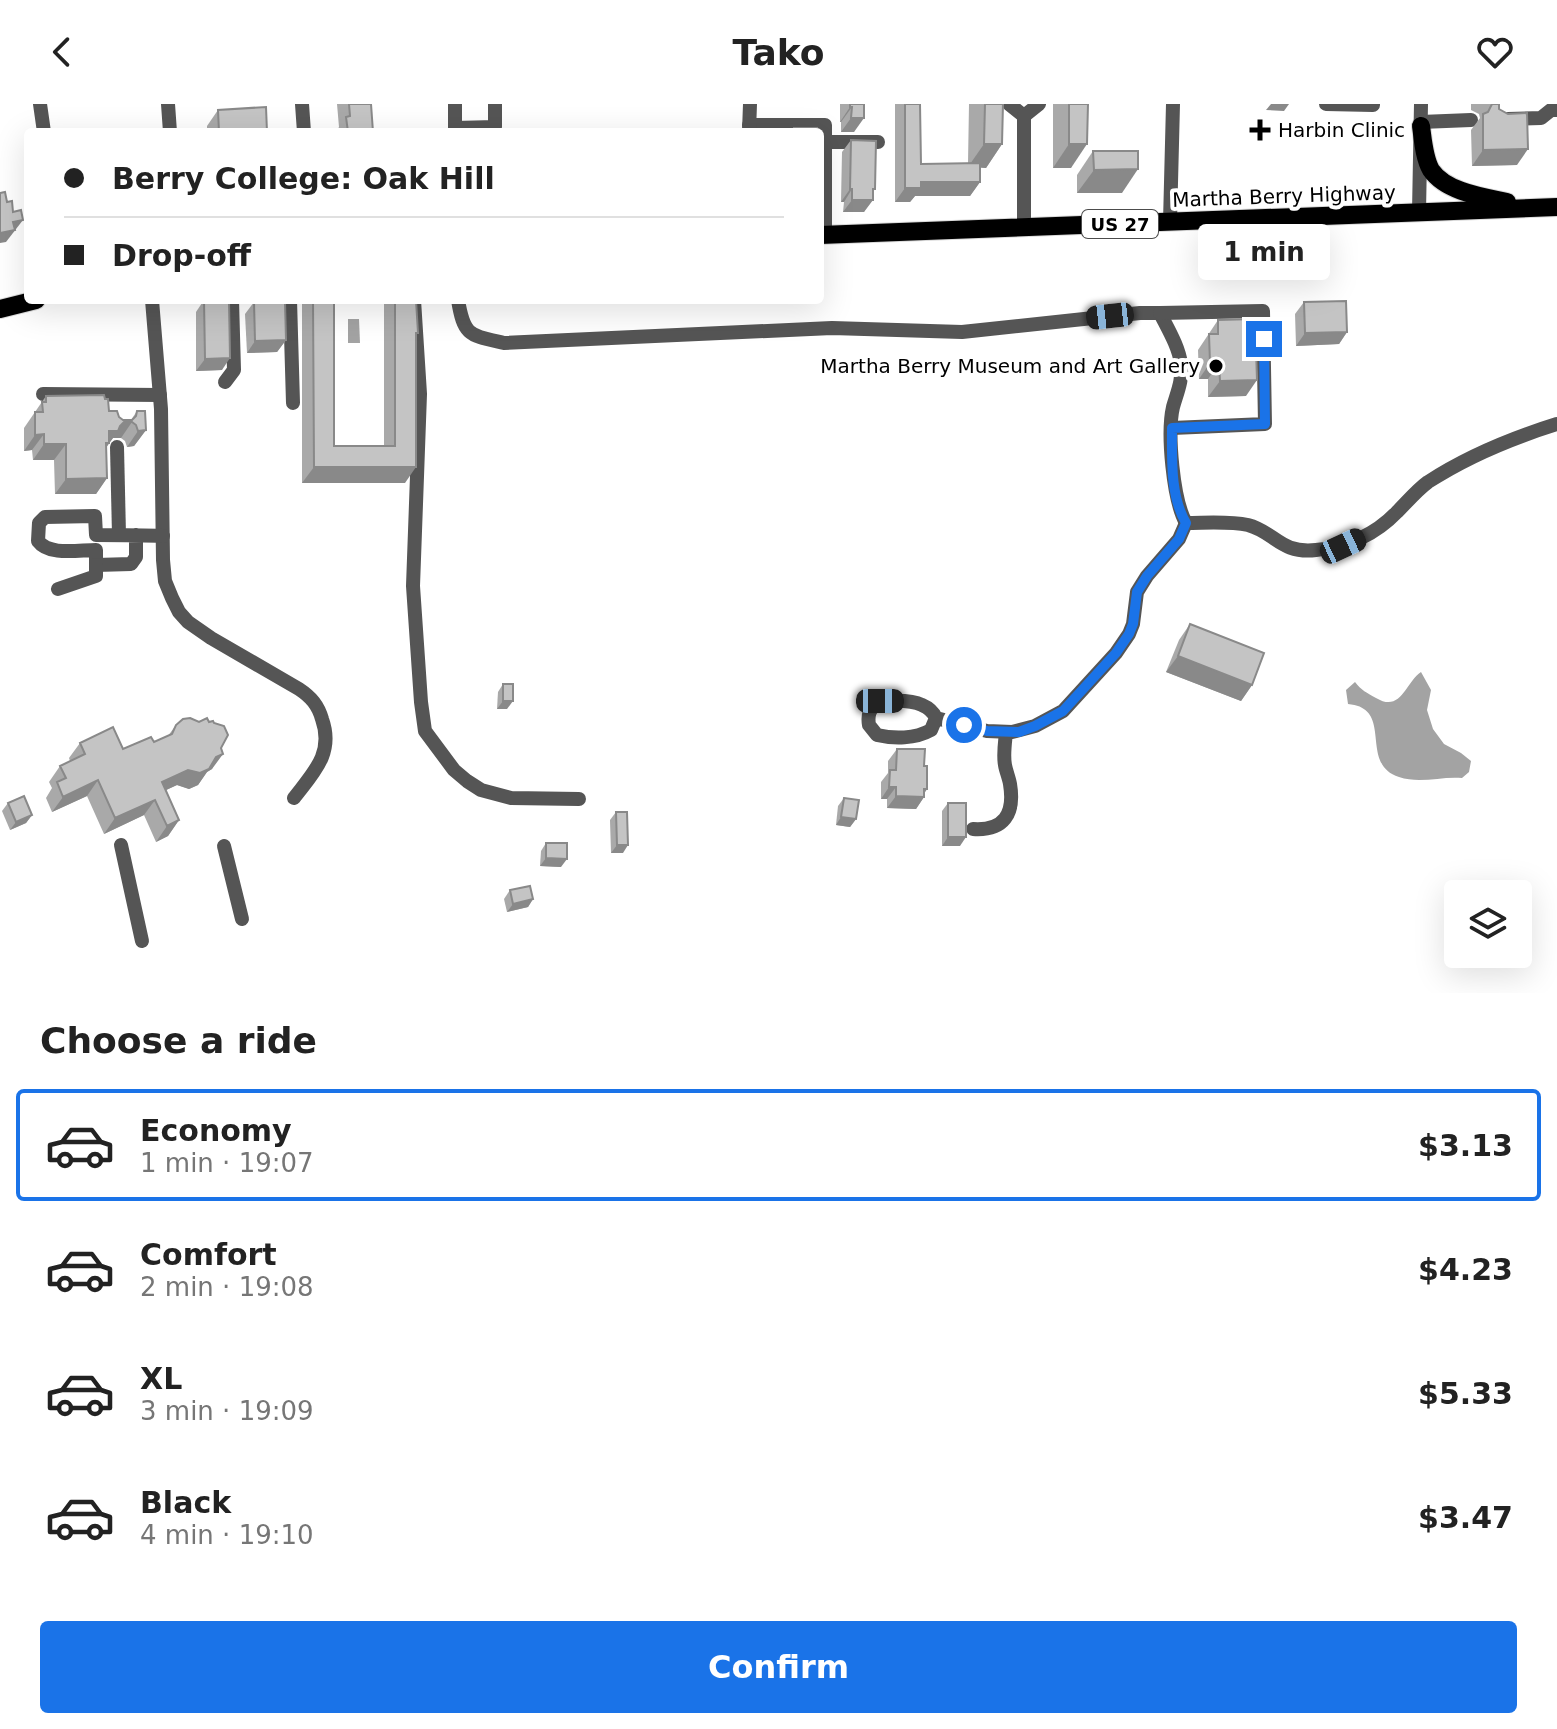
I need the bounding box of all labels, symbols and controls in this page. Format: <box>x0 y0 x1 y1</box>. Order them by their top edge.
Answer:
icon: back <box>40 30 84 74</box>
icon: heart <box>1473 30 1517 74</box>
text: Tako <box>733 32 824 73</box>
place label: Harbin Clinic <box>1278 118 1405 142</box>
marker: Harbin Clinic <box>1249 119 1271 141</box>
text: Berry College: Oak Hill <box>112 161 495 196</box>
street label: Martha Berry Highway <box>1172 180 1396 212</box>
road number: US 27 <box>1082 210 1158 238</box>
callout: 1 min <box>1198 223 1330 279</box>
text: 1 min <box>1223 237 1305 267</box>
text: Drop-off <box>112 238 251 273</box>
car <box>1085 302 1135 330</box>
route end <box>1246 321 1282 357</box>
place label: Martha Berry Museum and Art Gallery <box>820 354 1200 378</box>
marker: Martha Berry Museum and Art Gallery <box>1207 357 1225 375</box>
car <box>1316 525 1370 567</box>
car <box>856 689 904 713</box>
route start <box>946 707 982 743</box>
map controls <box>1444 880 1532 968</box>
button: layers <box>1444 880 1532 968</box>
text: Choose a ride <box>40 1020 317 1061</box>
icon: car <box>44 1109 116 1181</box>
text: Economy <box>140 1113 292 1148</box>
text: $3.13 <box>1418 1128 1513 1163</box>
text: 1 min · 19:07 <box>140 1148 314 1178</box>
icon: car <box>44 1233 116 1305</box>
text: Comfort <box>140 1237 277 1272</box>
text: $4.23 <box>1418 1252 1513 1287</box>
text: 2 min · 19:08 <box>140 1272 314 1302</box>
icon: car <box>44 1357 116 1429</box>
text: XL <box>140 1361 182 1396</box>
text: $5.33 <box>1418 1376 1513 1411</box>
text: 3 min · 19:09 <box>140 1396 314 1426</box>
icon: car <box>44 1481 116 1553</box>
text: Black <box>140 1485 231 1520</box>
text: $3.47 <box>1418 1500 1513 1535</box>
text: 4 min · 19:10 <box>140 1520 314 1550</box>
button: Confirm <box>40 1621 1517 1713</box>

